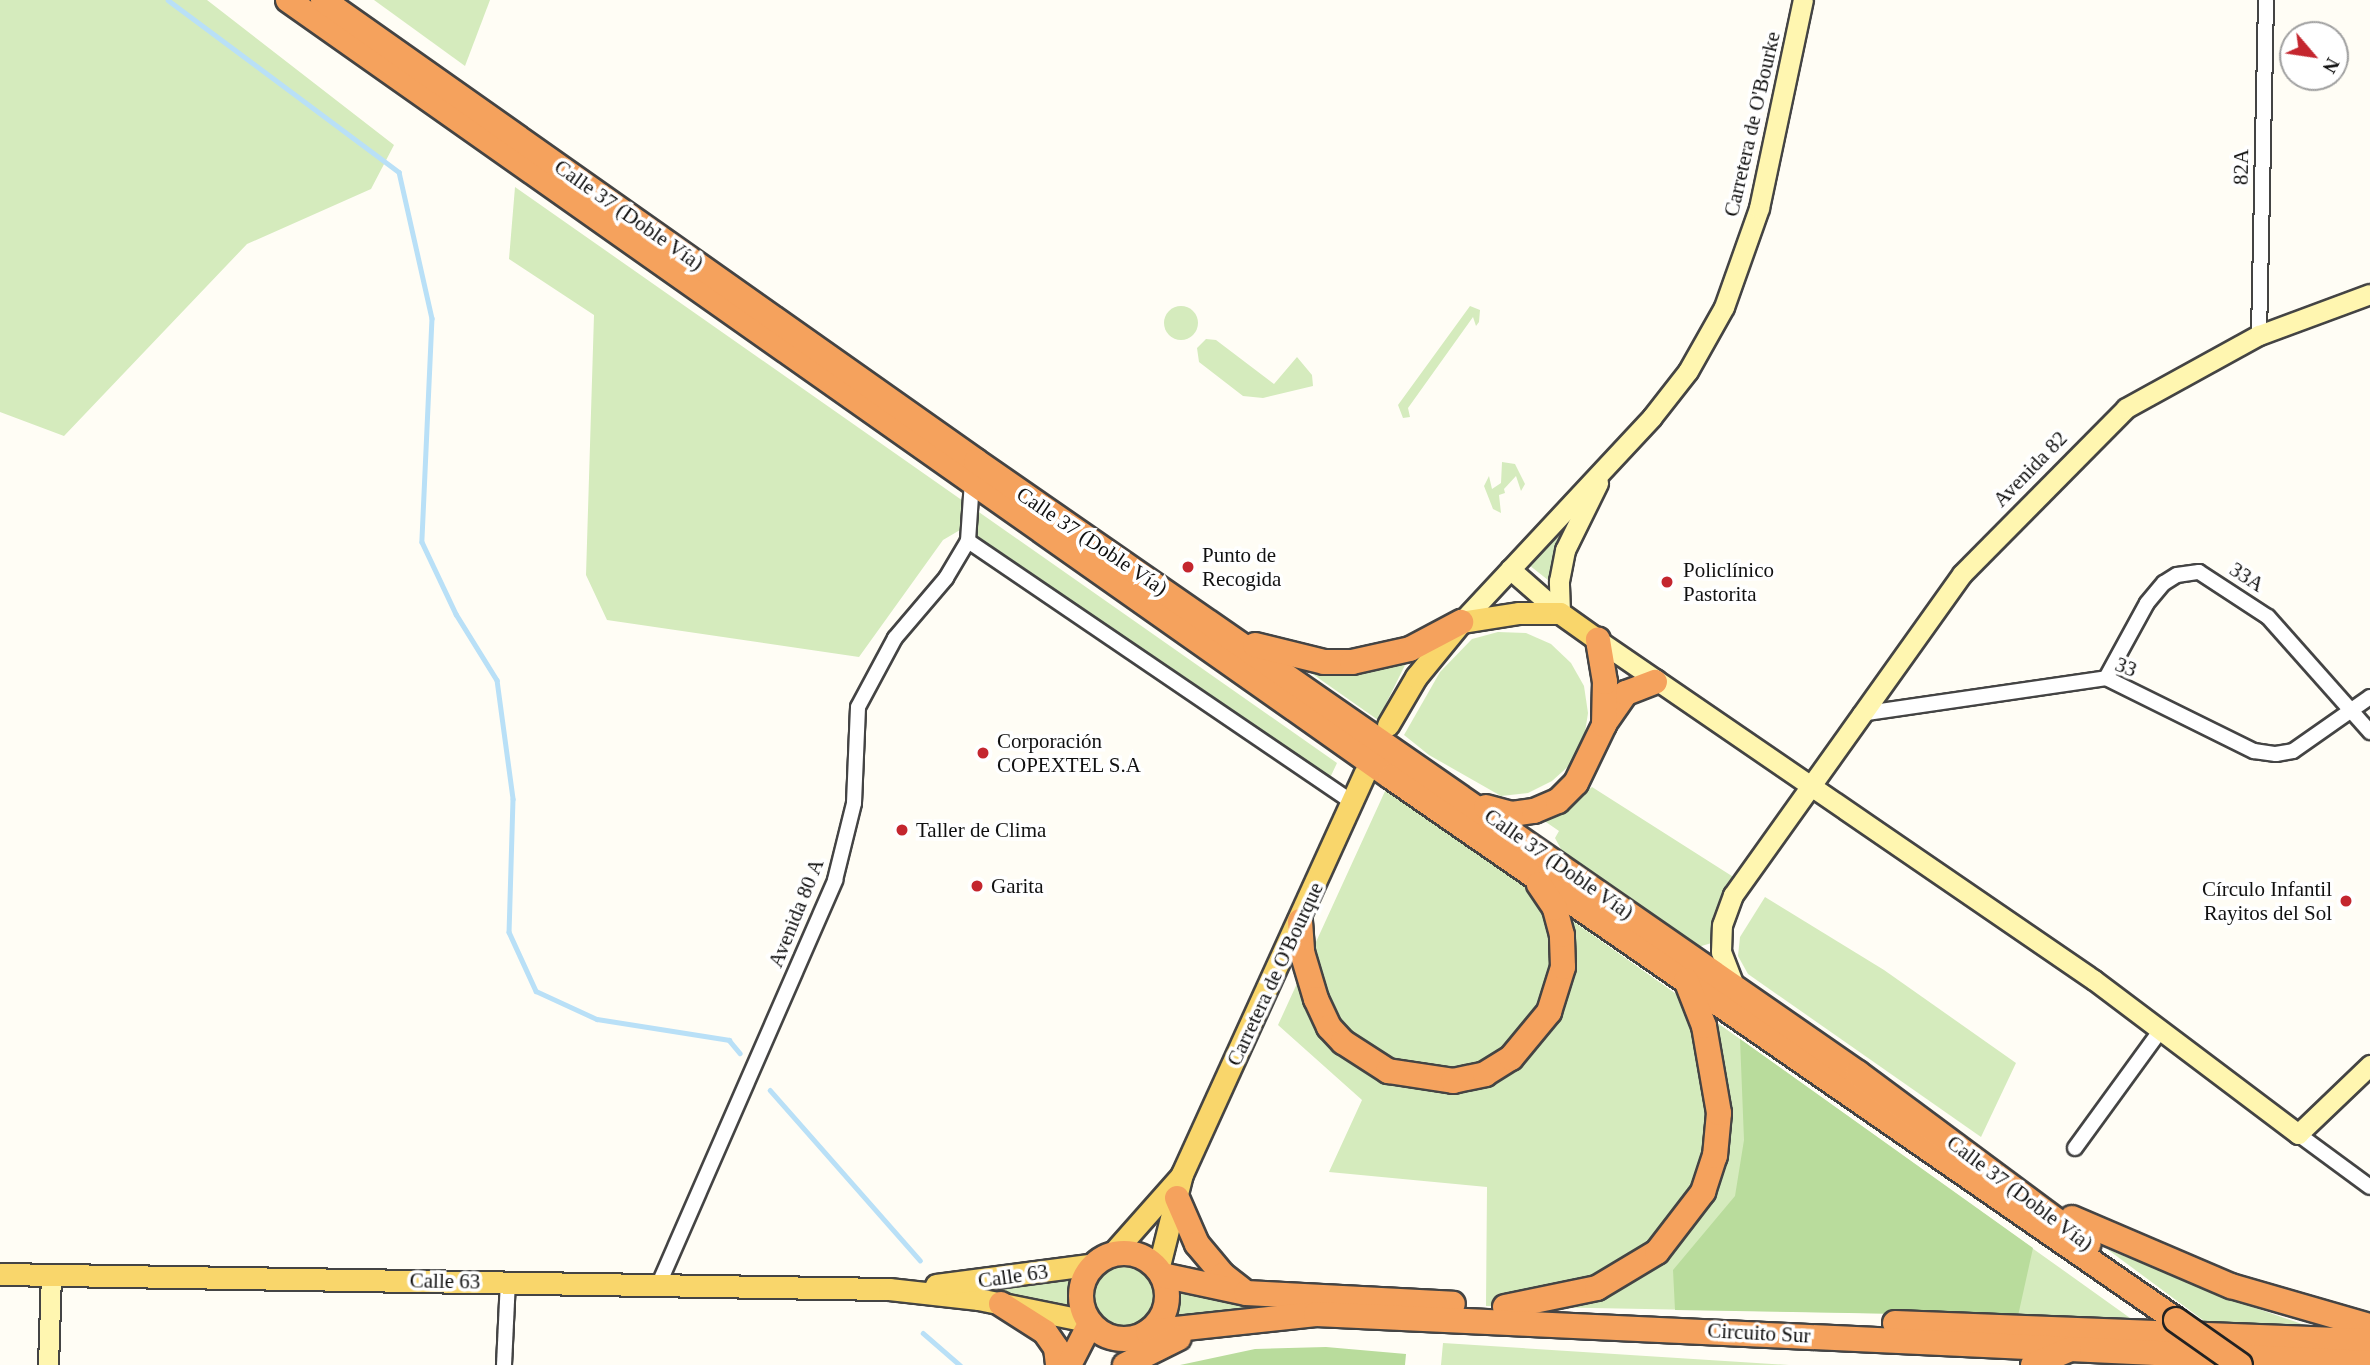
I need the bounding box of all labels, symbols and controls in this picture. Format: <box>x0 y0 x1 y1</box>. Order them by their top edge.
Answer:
north arrow <box>2279 21 2349 91</box>
street label: Carretera de O'Bourke <box>1718 29 1786 219</box>
text: N <box>2319 54 2344 77</box>
street label: 82A <box>2228 149 2254 185</box>
street label: Calle 37 (Doble Vía) <box>549 154 709 276</box>
street label: Avenida 82 <box>1988 426 2072 512</box>
street label: Calle 37 (Doble Vía) <box>1012 481 1172 601</box>
place label: Punto de Recogida <box>1202 542 1281 592</box>
place label: Policlínico Pastorita <box>1683 557 1774 607</box>
street label: 33A <box>2225 557 2269 597</box>
marker: Punto de Recogida <box>1180 559 1196 575</box>
marker: Policlínico Pastorita <box>1657 572 1677 592</box>
street label: 33 <box>2112 651 2140 683</box>
place label: Corporación COPEXTEL S.A <box>997 728 1142 778</box>
marker: Corporación COPEXTEL S.A <box>975 745 991 761</box>
street label: Calle 37 (Doble Vía) <box>1479 803 1639 925</box>
place label: Taller de Clima <box>916 817 1046 843</box>
marker: Taller de Clima <box>894 822 910 838</box>
street label: Avenida 80 A <box>763 854 829 972</box>
place label: Garita <box>991 873 1043 899</box>
place label: Círculo Infantil Rayitos del Sol <box>2202 876 2332 926</box>
marker: Garita <box>969 878 985 894</box>
street label: Carretera de O'Bourque <box>1221 878 1329 1070</box>
marker: Círculo Infantil Rayitos del Sol <box>2338 893 2354 909</box>
street label: Calle 37 (Doble Vía) <box>1942 1130 2098 1256</box>
street label: Calle 63 <box>976 1259 1050 1293</box>
street label: Calle 63 <box>410 1268 480 1294</box>
street label: Circuito Sur <box>1707 1318 1811 1348</box>

